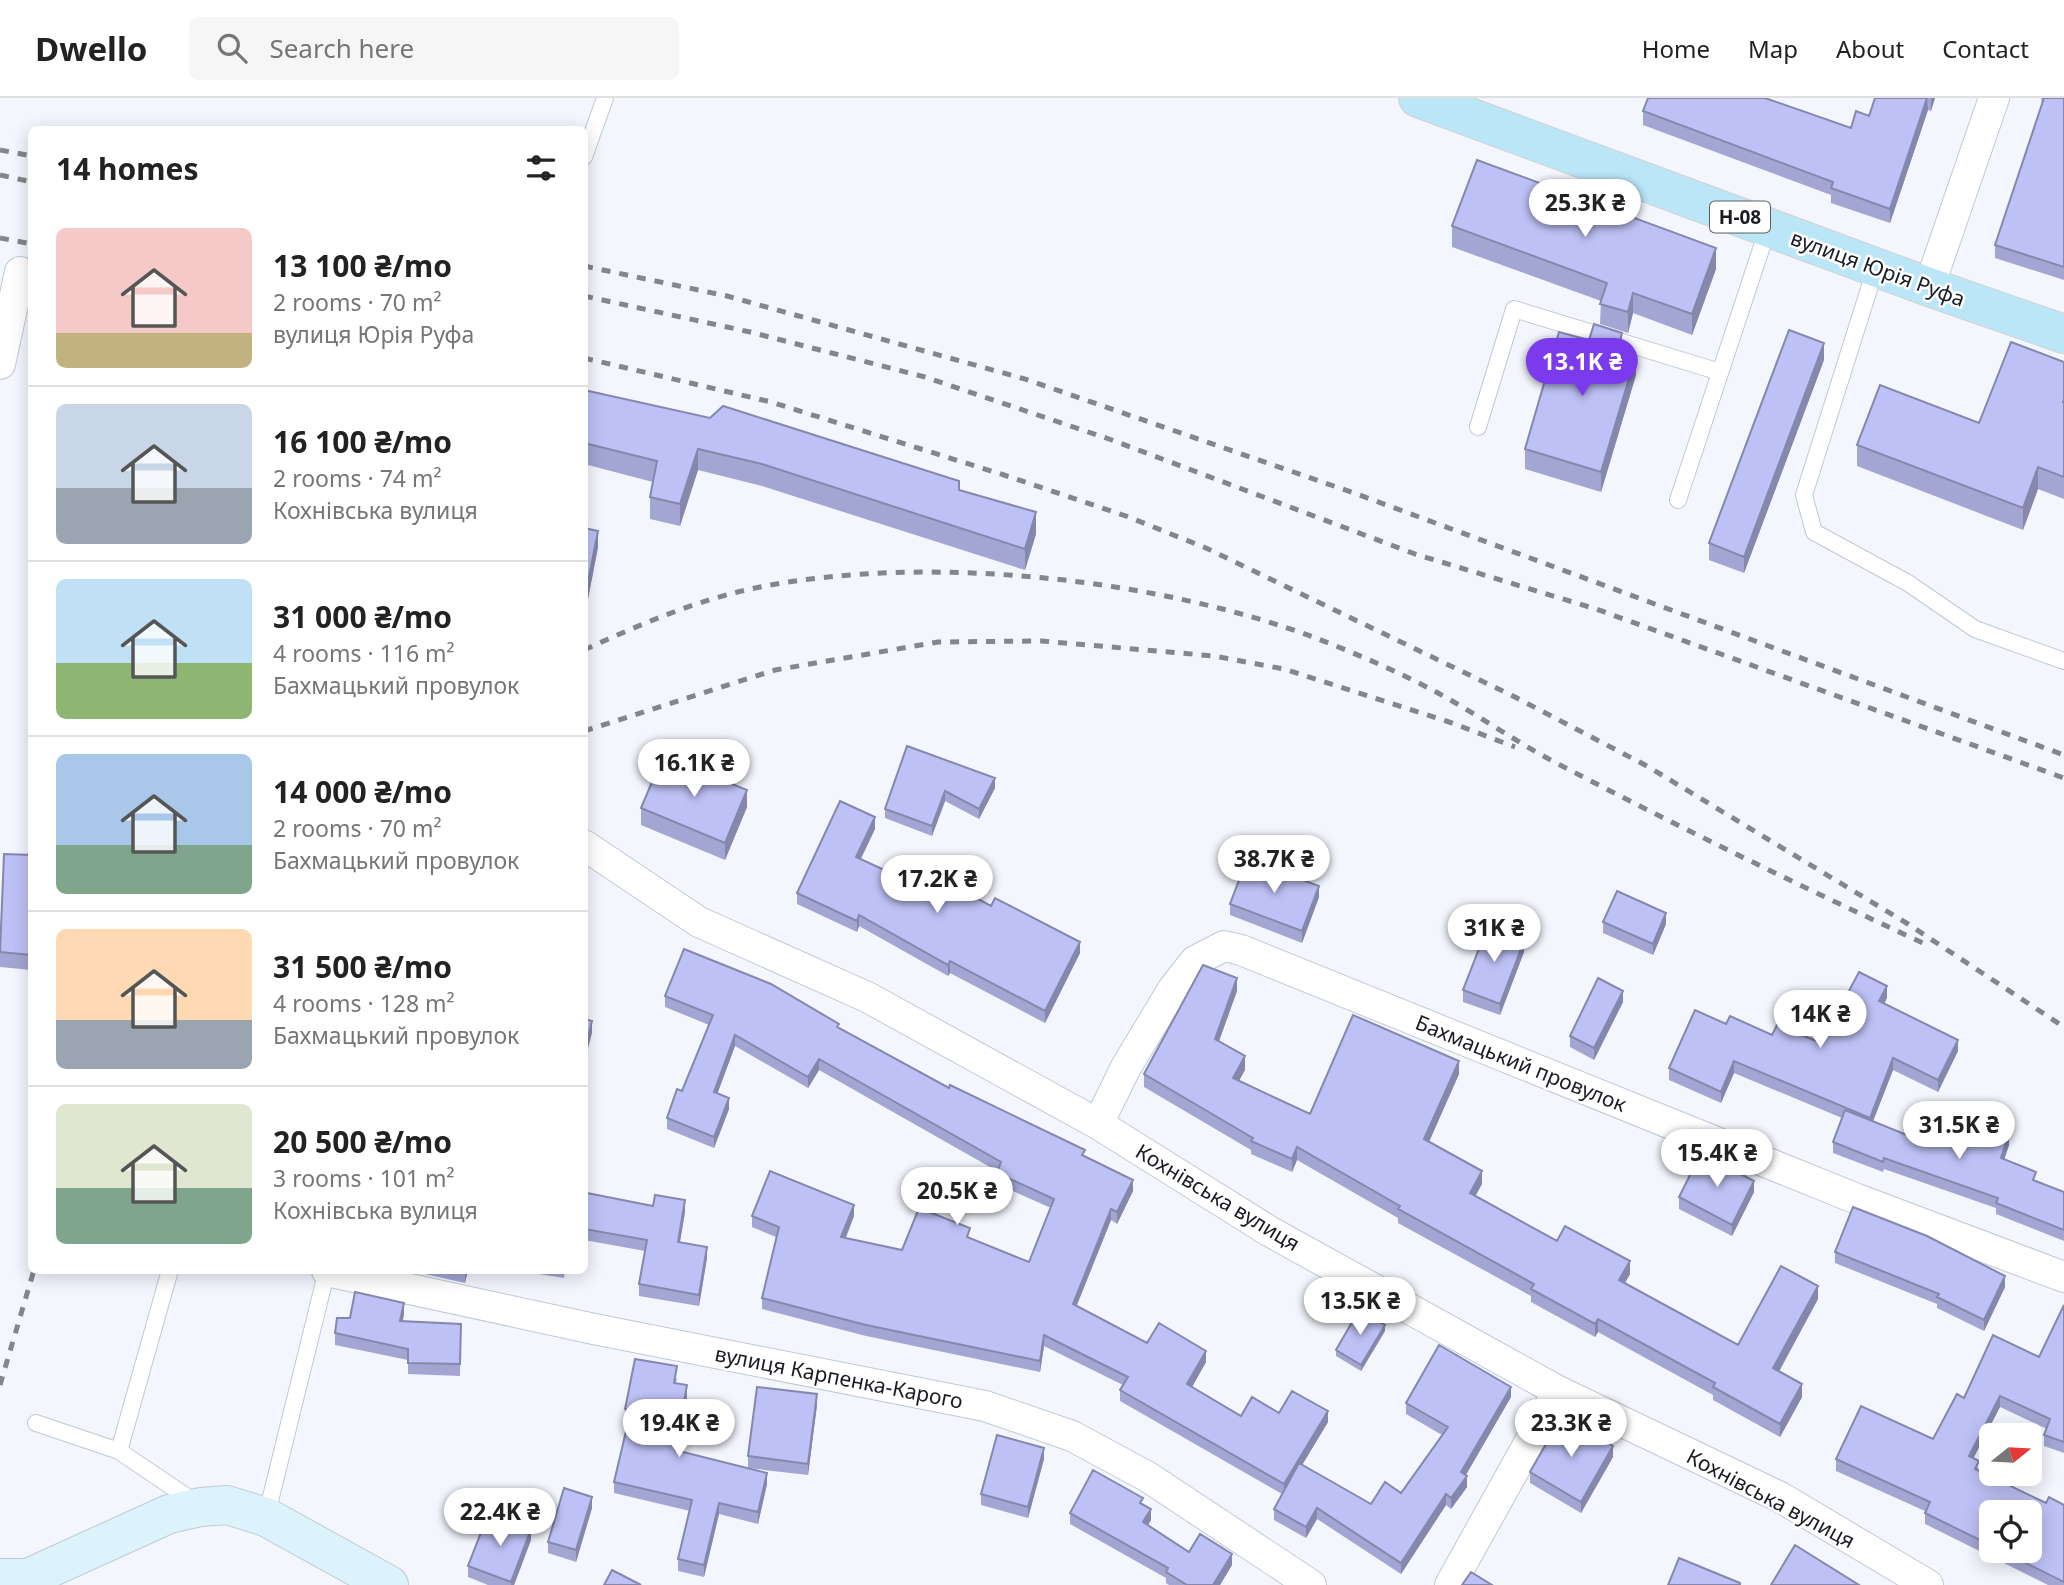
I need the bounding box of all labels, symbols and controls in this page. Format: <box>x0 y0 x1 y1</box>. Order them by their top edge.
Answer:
search box <box>189 17 679 80</box>
text: Dwello <box>35 26 147 71</box>
icon: search <box>213 29 251 67</box>
text: Search here <box>269 30 414 66</box>
text: Home <box>1642 32 1710 65</box>
text: Map <box>1748 32 1798 65</box>
text: About <box>1836 32 1904 65</box>
text: Contact <box>1942 32 2029 65</box>
text: 14 homes <box>56 148 199 189</box>
icon: filters <box>522 149 560 187</box>
pin: 25.3K ₴ <box>1520 180 1650 239</box>
text: 25.3K ₴ <box>1545 186 1625 218</box>
road number: Н-08 <box>1710 202 1770 232</box>
street label: вулиця Юрія Руфа <box>1787 223 1969 313</box>
text: 13 100 ₴/mo <box>273 245 452 286</box>
icon: home <box>112 256 196 340</box>
text: 2 rooms · 70 m² <box>273 286 442 318</box>
text: вулиця Юрія Руфа <box>273 318 474 350</box>
pin: 13.1K ₴ <box>1517 338 1647 398</box>
text: 13.1K ₴ <box>1542 345 1622 377</box>
text: 16 100 ₴/mo <box>273 421 452 462</box>
icon: home <box>112 432 196 516</box>
text: 2 rooms · 74 m² <box>273 462 442 494</box>
text: Кохнівська вулиця <box>273 494 478 526</box>
text: 31 000 ₴/mo <box>273 596 452 637</box>
icon: home <box>112 607 196 691</box>
text: 4 rooms · 116 m² <box>273 637 455 669</box>
text: Бахмацький провулок <box>273 669 519 701</box>
pin: 16.1K ₴ <box>629 740 759 799</box>
text: 16.1K ₴ <box>654 746 734 778</box>
text: 14 000 ₴/mo <box>273 771 452 812</box>
icon: home <box>112 782 196 866</box>
text: 2 rooms · 70 m² <box>273 812 442 844</box>
pin: 38.7K ₴ <box>1209 836 1339 895</box>
text: 38.7K ₴ <box>1234 842 1314 874</box>
text: Бахмацький провулок <box>273 844 519 876</box>
pin: 17.2K ₴ <box>872 856 1002 915</box>
text: 17.2K ₴ <box>897 862 977 894</box>
pin: 31K ₴ <box>1445 904 1543 964</box>
text: 31K ₴ <box>1464 911 1524 943</box>
text: 31 500 ₴/mo <box>273 946 452 987</box>
icon: home <box>112 957 196 1041</box>
text: 4 rooms · 128 m² <box>273 987 455 1019</box>
pin: 14K ₴ <box>1771 990 1869 1050</box>
text: 14K ₴ <box>1790 997 1850 1029</box>
street label: Бахмацький провулок <box>1412 1008 1630 1118</box>
text: Бахмацький провулок <box>273 1019 519 1051</box>
pin: 31.5K ₴ <box>1894 1102 2024 1161</box>
text: 31.5K ₴ <box>1919 1108 1999 1140</box>
text: 20 500 ₴/mo <box>273 1121 452 1162</box>
pin: 15.4K ₴ <box>1652 1130 1782 1189</box>
icon: home <box>112 1132 196 1216</box>
text: 15.4K ₴ <box>1677 1136 1757 1168</box>
street label: Кохнівська вулиця <box>1131 1137 1305 1257</box>
text: 3 rooms · 101 m² <box>273 1162 455 1194</box>
pin: 20.5K ₴ <box>892 1168 1022 1227</box>
text: 20.5K ₴ <box>917 1174 997 1206</box>
text: Кохнівська вулиця <box>273 1194 478 1226</box>
pin: 13.5K ₴ <box>1295 1278 1425 1337</box>
text: 13.5K ₴ <box>1320 1284 1400 1316</box>
street label: вулиця Карпенка-Карого <box>713 1339 965 1415</box>
pin: 19.4K ₴ <box>614 1400 744 1459</box>
pin: 23.3K ₴ <box>1506 1400 1636 1459</box>
text: 19.4K ₴ <box>639 1406 719 1438</box>
text: 23.3K ₴ <box>1531 1406 1611 1438</box>
north arrow <box>1979 1423 2042 1486</box>
map controls <box>1979 1423 2042 1563</box>
street label: Кохнівська вулиця <box>1682 1442 1860 1554</box>
pin: 22.4K ₴ <box>435 1488 565 1548</box>
text: 22.4K ₴ <box>460 1495 540 1527</box>
button: locate <box>1979 1500 2042 1563</box>

